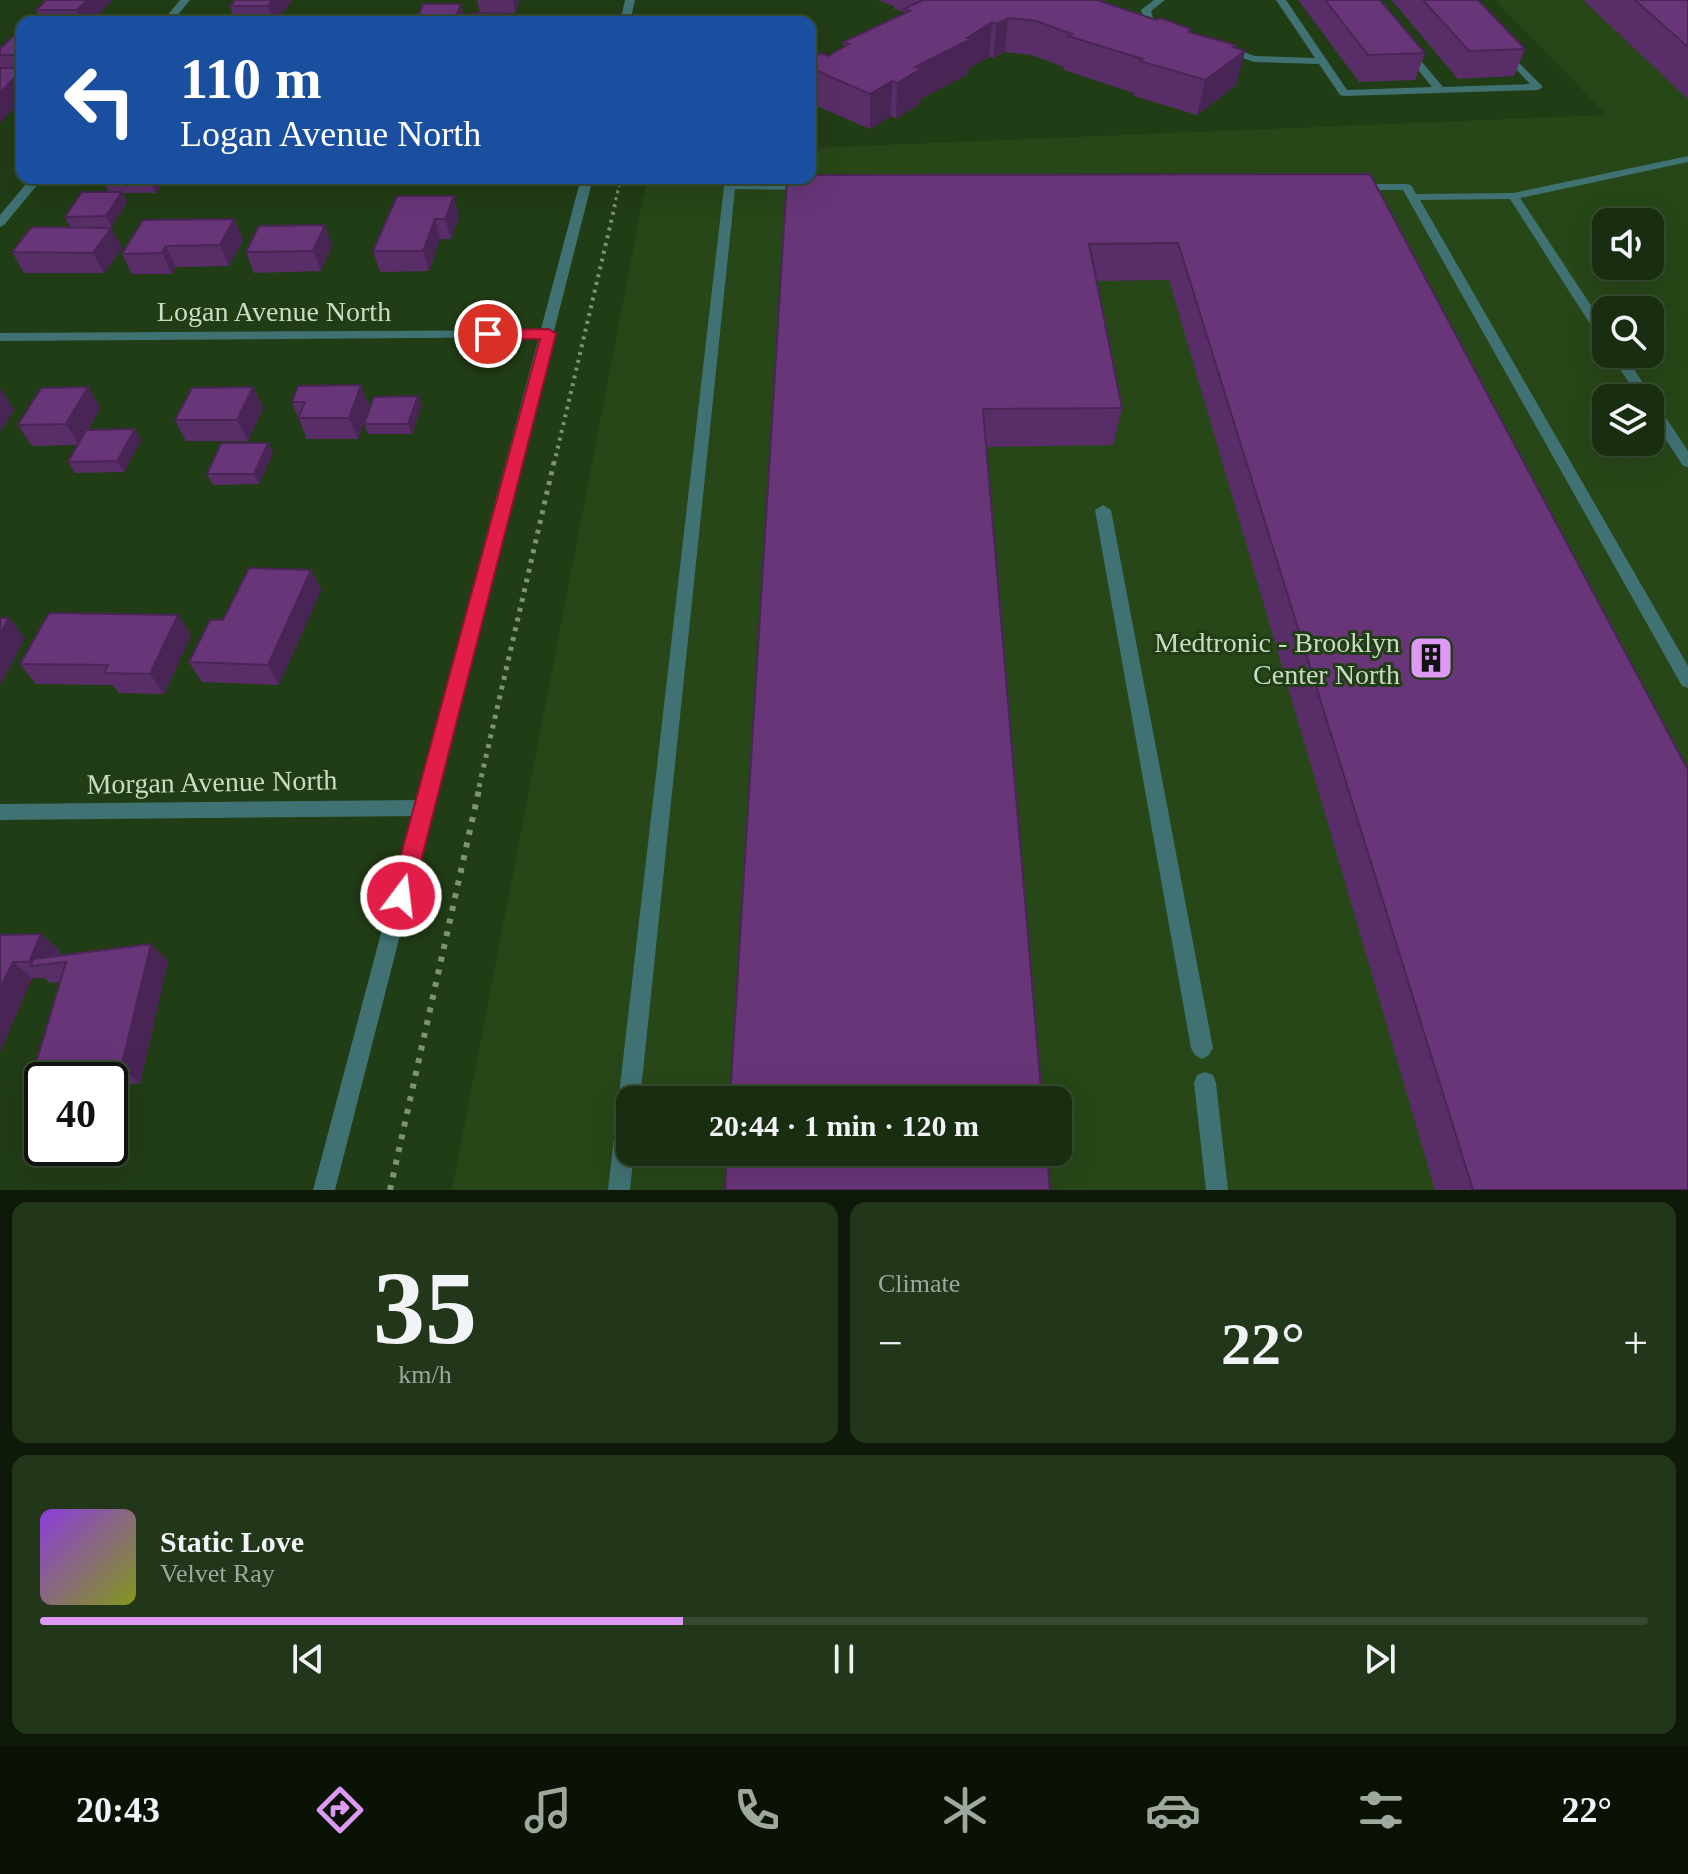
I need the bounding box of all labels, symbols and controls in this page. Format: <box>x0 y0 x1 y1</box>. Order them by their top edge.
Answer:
icon: left <box>48 48 152 152</box>
text: 110 m <box>180 48 322 110</box>
text: Logan Avenue North <box>180 114 481 154</box>
map controls <box>1592 208 1664 456</box>
button: sound <box>1592 208 1664 280</box>
street label: Logan Avenue North <box>157 296 391 327</box>
button: search <box>1592 296 1664 368</box>
pin <box>454 300 522 368</box>
icon: arrive <box>466 312 510 356</box>
button: layers <box>1592 384 1664 456</box>
place label: Medtronic - Brooklyn Center North <box>1154 627 1400 690</box>
building icon: Medtronic - Brooklyn Center North <box>1407 634 1455 682</box>
street label: Morgan Avenue North <box>86 764 338 800</box>
position arrow <box>359 854 443 938</box>
speed limit sign: 40 <box>24 1062 128 1166</box>
text: 20:44 · 1 min · 120 m <box>709 1109 979 1142</box>
text: 35 <box>373 1250 477 1365</box>
text: Climate <box>878 1269 960 1298</box>
text: 22° <box>1221 1311 1305 1377</box>
text: − <box>878 1319 903 1368</box>
text: + <box>1623 1319 1648 1368</box>
text: km/h <box>398 1360 452 1389</box>
text: Static Love <box>160 1525 304 1558</box>
text: Velvet Ray <box>160 1559 275 1588</box>
icon: previous <box>286 1637 330 1681</box>
icon: pause <box>822 1637 866 1681</box>
icon: next <box>1358 1637 1402 1681</box>
icon: directions <box>312 1782 368 1838</box>
icon: music <box>520 1782 576 1838</box>
icon: phone <box>729 1782 785 1838</box>
icon: climate <box>937 1782 993 1838</box>
icon: car <box>1145 1782 1201 1838</box>
icon: filters <box>1353 1782 1409 1838</box>
text: 20:43 <box>76 1790 160 1830</box>
text: 22° <box>1561 1790 1612 1830</box>

